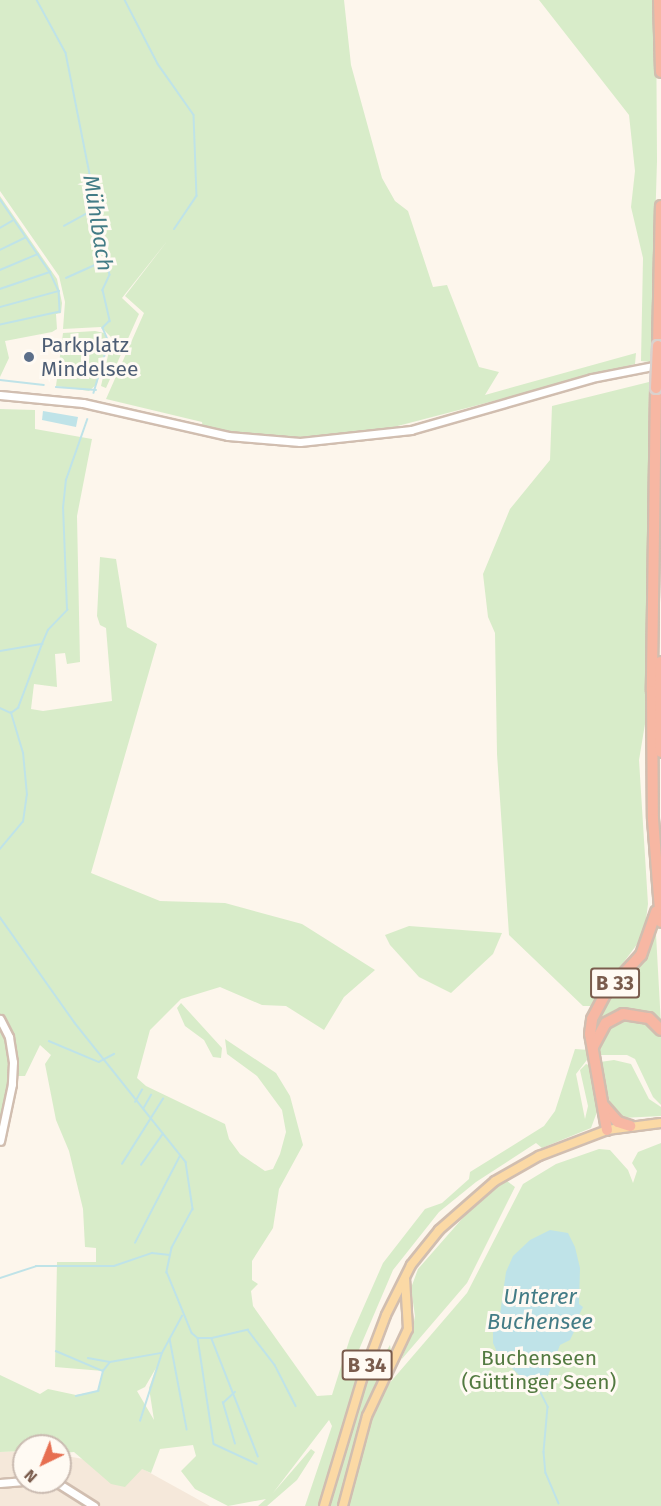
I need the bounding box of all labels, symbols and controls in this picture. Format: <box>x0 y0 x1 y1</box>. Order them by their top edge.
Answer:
water label: Mühlbach <box>77 173 119 273</box>
place label: Parkplatz Mindelsee <box>41 332 138 382</box>
marker: Parkplatz Mindelsee <box>22 350 36 364</box>
road number: B 33 <box>590 966 640 1000</box>
water label: Unterer Buchensee <box>487 1283 593 1334</box>
park label: Buchenseen (Güttinger Seen) <box>462 1345 616 1395</box>
road number: B 34 <box>342 1348 392 1382</box>
north arrow <box>12 1434 72 1494</box>
text: N <box>20 1466 41 1487</box>

